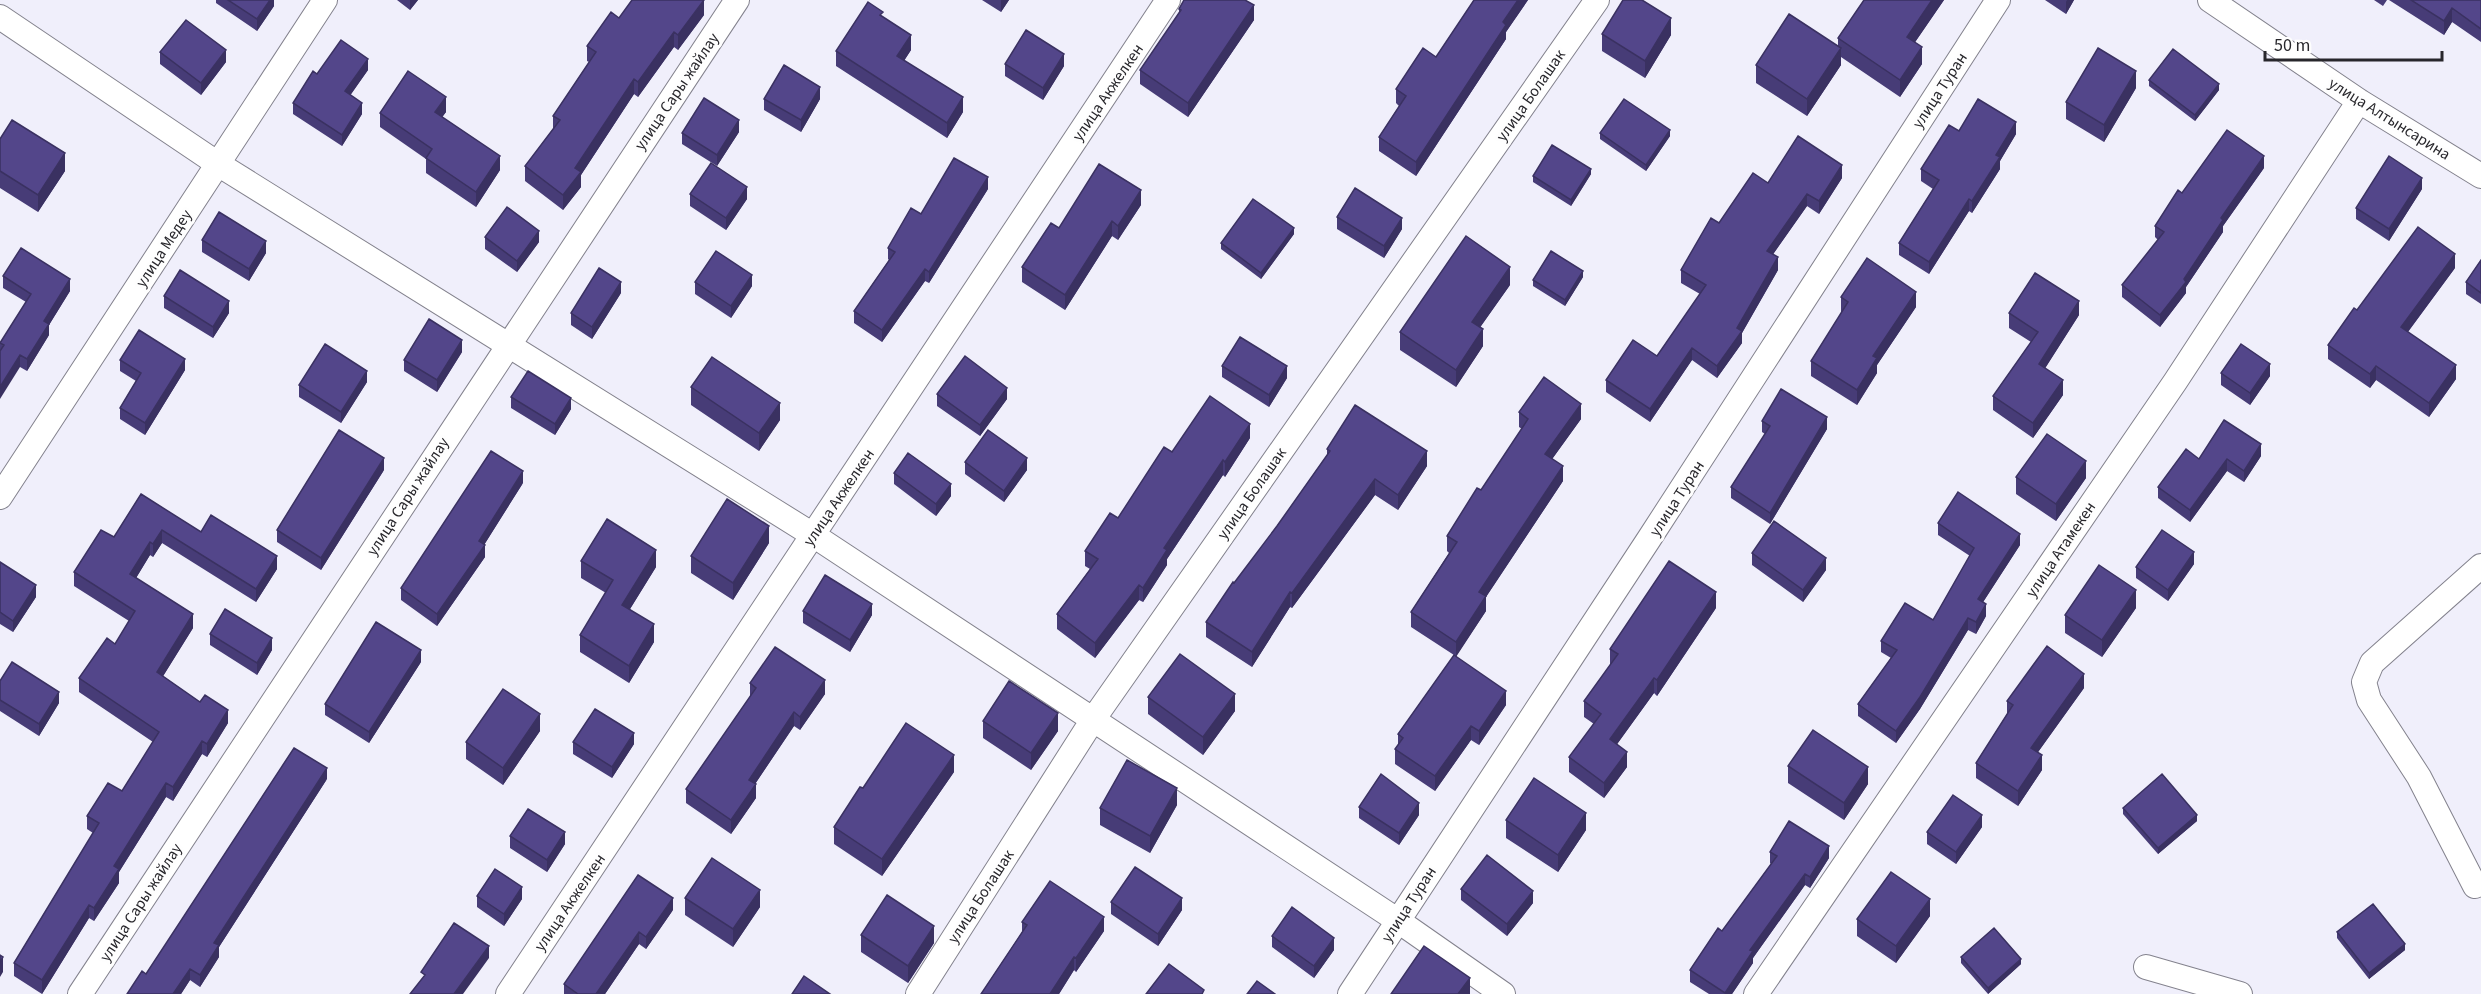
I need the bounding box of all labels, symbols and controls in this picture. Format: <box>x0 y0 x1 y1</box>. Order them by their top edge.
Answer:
scale bar <box>2265 24 2442 62</box>
street label: улица Сары жайлау <box>629 28 725 155</box>
text: 50 m <box>2274 33 2310 58</box>
street label: улица Акжелкен <box>1067 39 1149 146</box>
street label: улица Болашак <box>1491 45 1571 146</box>
street label: улица Туран <box>1907 48 1973 133</box>
street label: улица Алтынсарина <box>2324 72 2455 165</box>
street label: улица Медеу <box>130 205 198 292</box>
street label: улица Сары жайлау <box>361 433 455 560</box>
street label: улица Болашак <box>1212 443 1292 544</box>
street label: улица Акжелкен <box>798 444 880 551</box>
street label: улица Туран <box>1644 456 1710 541</box>
street label: улица Атамекен <box>2021 497 2101 602</box>
street label: улица Сары жайлау <box>94 839 188 966</box>
street label: улица Болашак <box>942 845 1019 948</box>
street label: улица Акжелкен <box>529 849 611 956</box>
street label: улица Туран <box>1376 862 1442 947</box>

